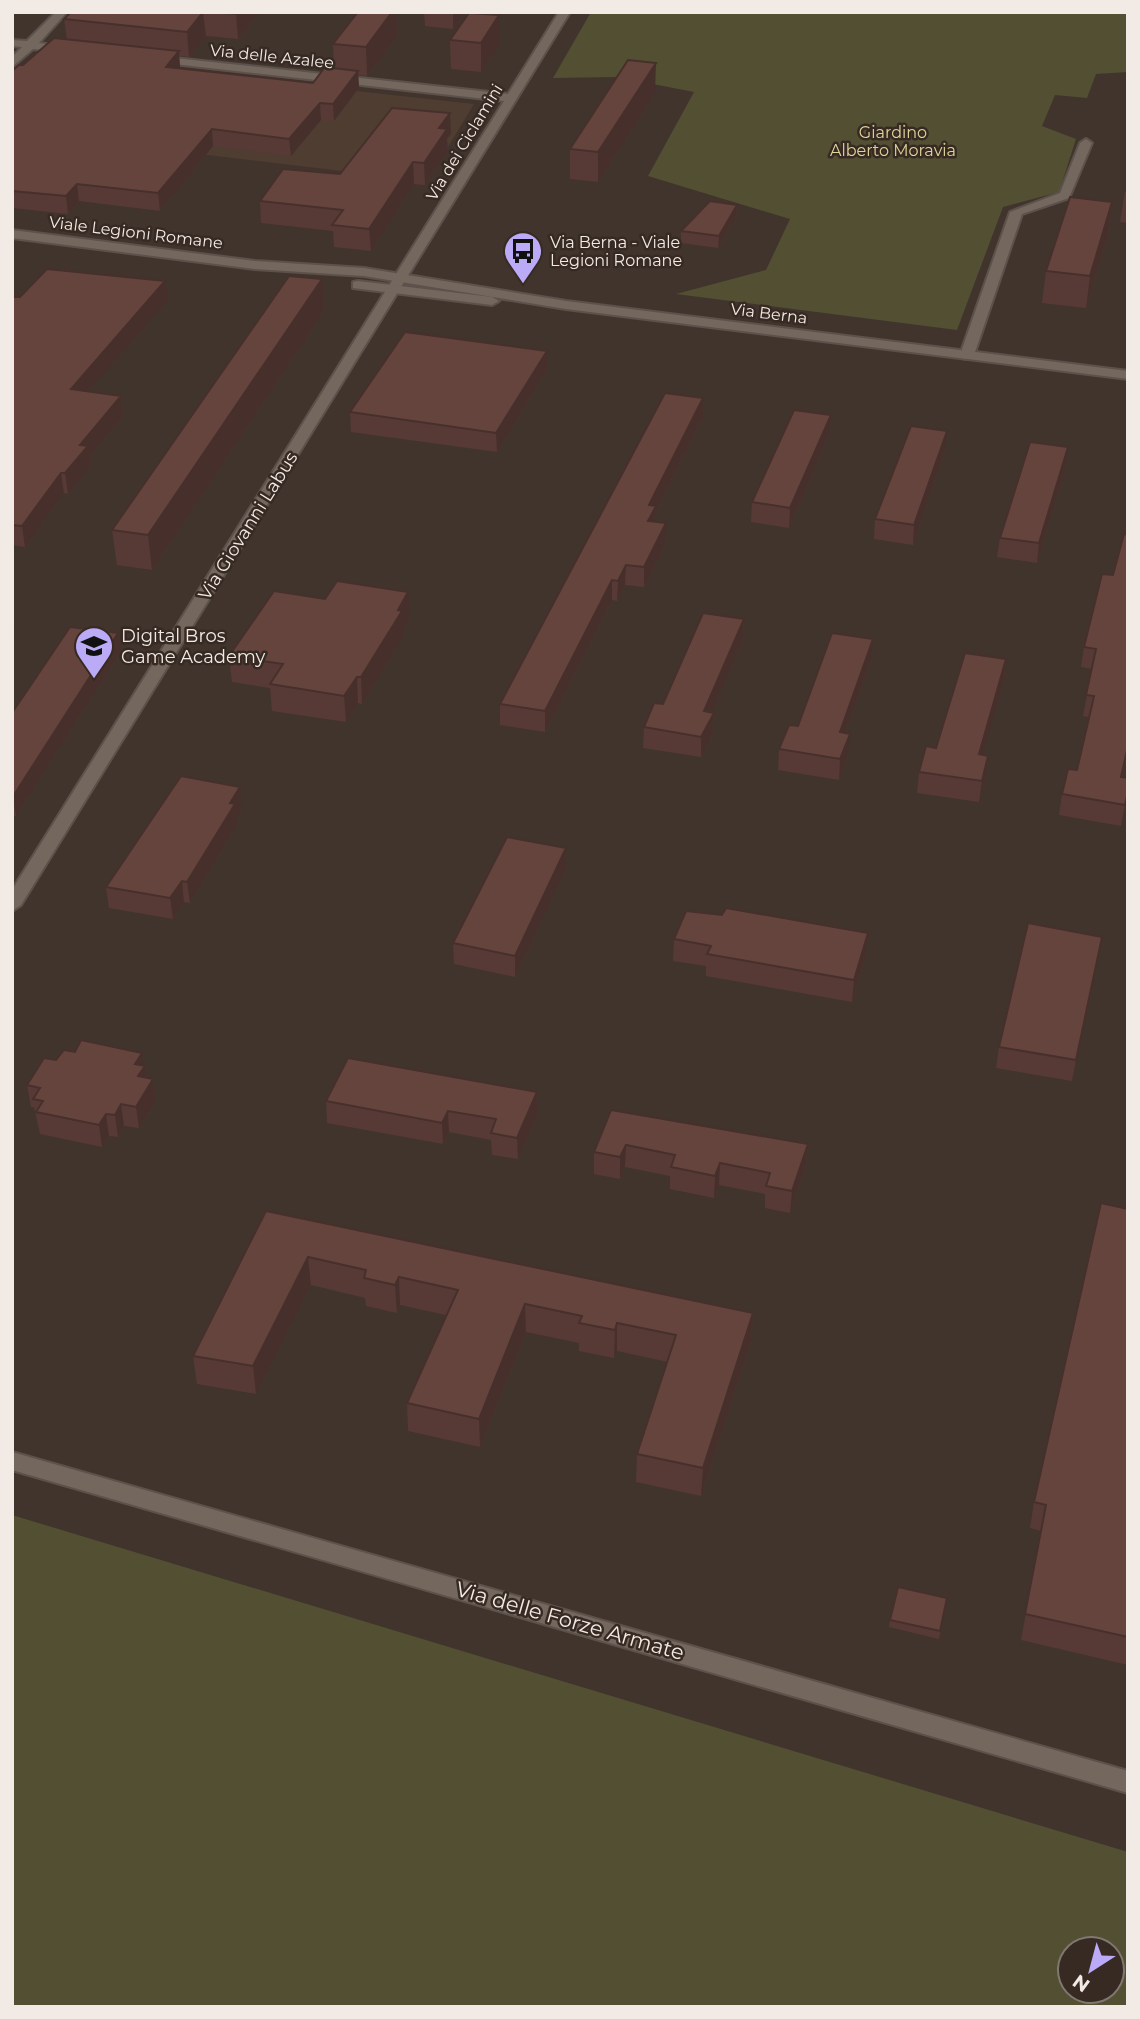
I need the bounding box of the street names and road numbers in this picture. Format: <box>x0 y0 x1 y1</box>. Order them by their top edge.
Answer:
street label: Via delle Azalee <box>209 41 335 72</box>
street label: Via dei Ciclamini <box>422 81 507 204</box>
street label: Viale Legioni Romane <box>48 212 224 253</box>
street label: Via Berna <box>730 299 808 328</box>
street label: Via Giovanni Labus <box>194 448 303 604</box>
street label: Via delle Forze Armate <box>453 1576 687 1665</box>

